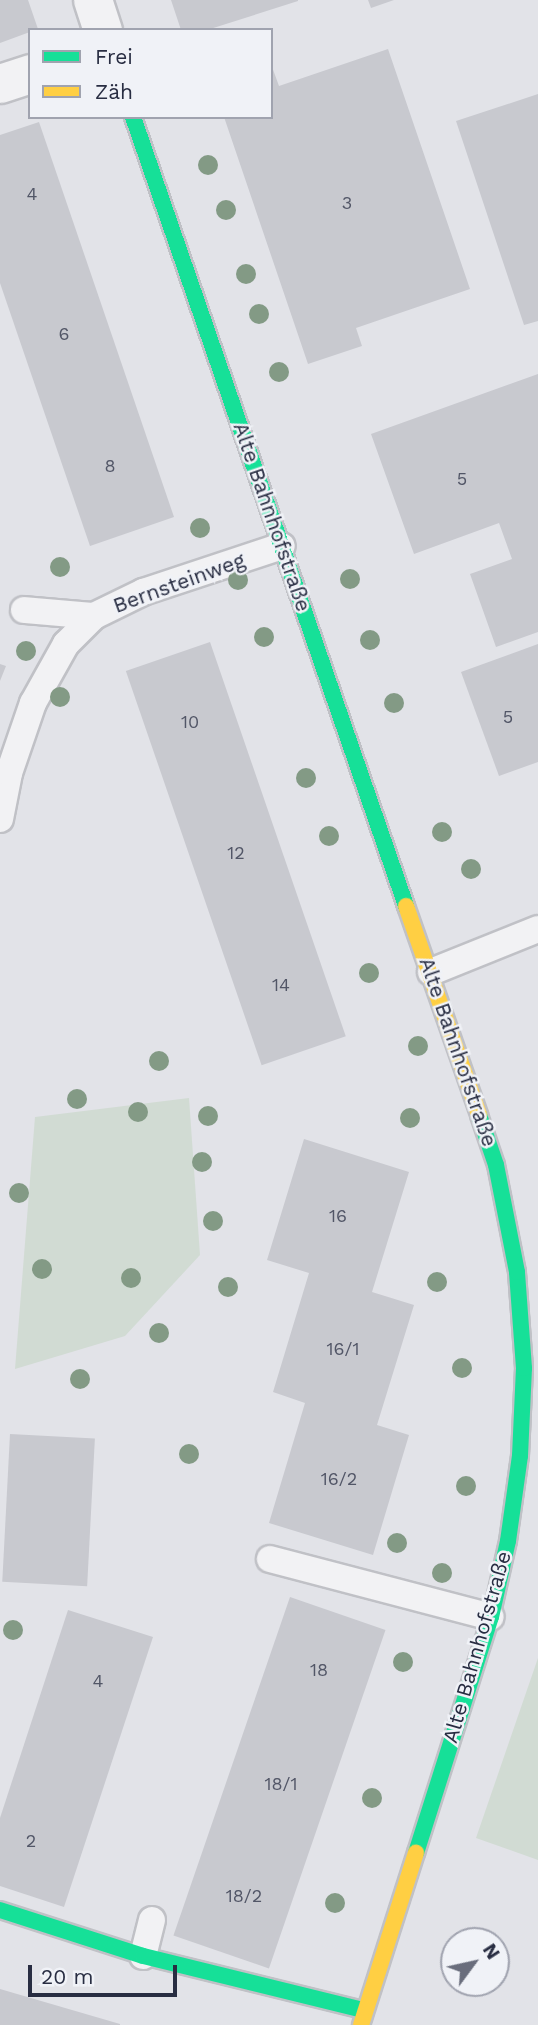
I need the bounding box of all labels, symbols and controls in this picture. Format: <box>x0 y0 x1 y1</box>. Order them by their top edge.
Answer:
legend <box>28 28 273 119</box>
text: Frei <box>95 44 133 69</box>
text: Zäh <box>95 79 133 104</box>
house number: 4 <box>27 183 37 205</box>
house number: 3 <box>342 192 352 214</box>
house number: 6 <box>59 323 69 345</box>
street label: Alte Bahnhofstraße <box>228 419 316 615</box>
house number: 8 <box>104 455 116 477</box>
house number: 5 <box>457 468 467 490</box>
street label: Bernsteinweg <box>110 548 248 618</box>
house number: 5 <box>503 706 513 728</box>
house number: 10 <box>181 711 199 733</box>
house number: 12 <box>227 842 245 864</box>
street label: Alte Bahnhofstraße <box>414 954 502 1150</box>
house number: 14 <box>272 974 290 996</box>
house number: 16 <box>329 1205 347 1227</box>
house number: 16/1 <box>327 1338 359 1360</box>
house number: 16/2 <box>321 1468 357 1490</box>
street label: Alte Bahnhofstraße <box>438 1548 516 1746</box>
house number: 18 <box>310 1659 328 1681</box>
house number: 4 <box>93 1670 103 1692</box>
house number: 18/1 <box>265 1773 297 1795</box>
house number: 2 <box>26 1830 36 1852</box>
house number: 18/2 <box>226 1885 262 1907</box>
north arrow <box>440 1927 510 1997</box>
text: N <box>478 1939 505 1964</box>
scale bar <box>32 1952 180 1996</box>
text: 20 m <box>41 1964 93 1989</box>

